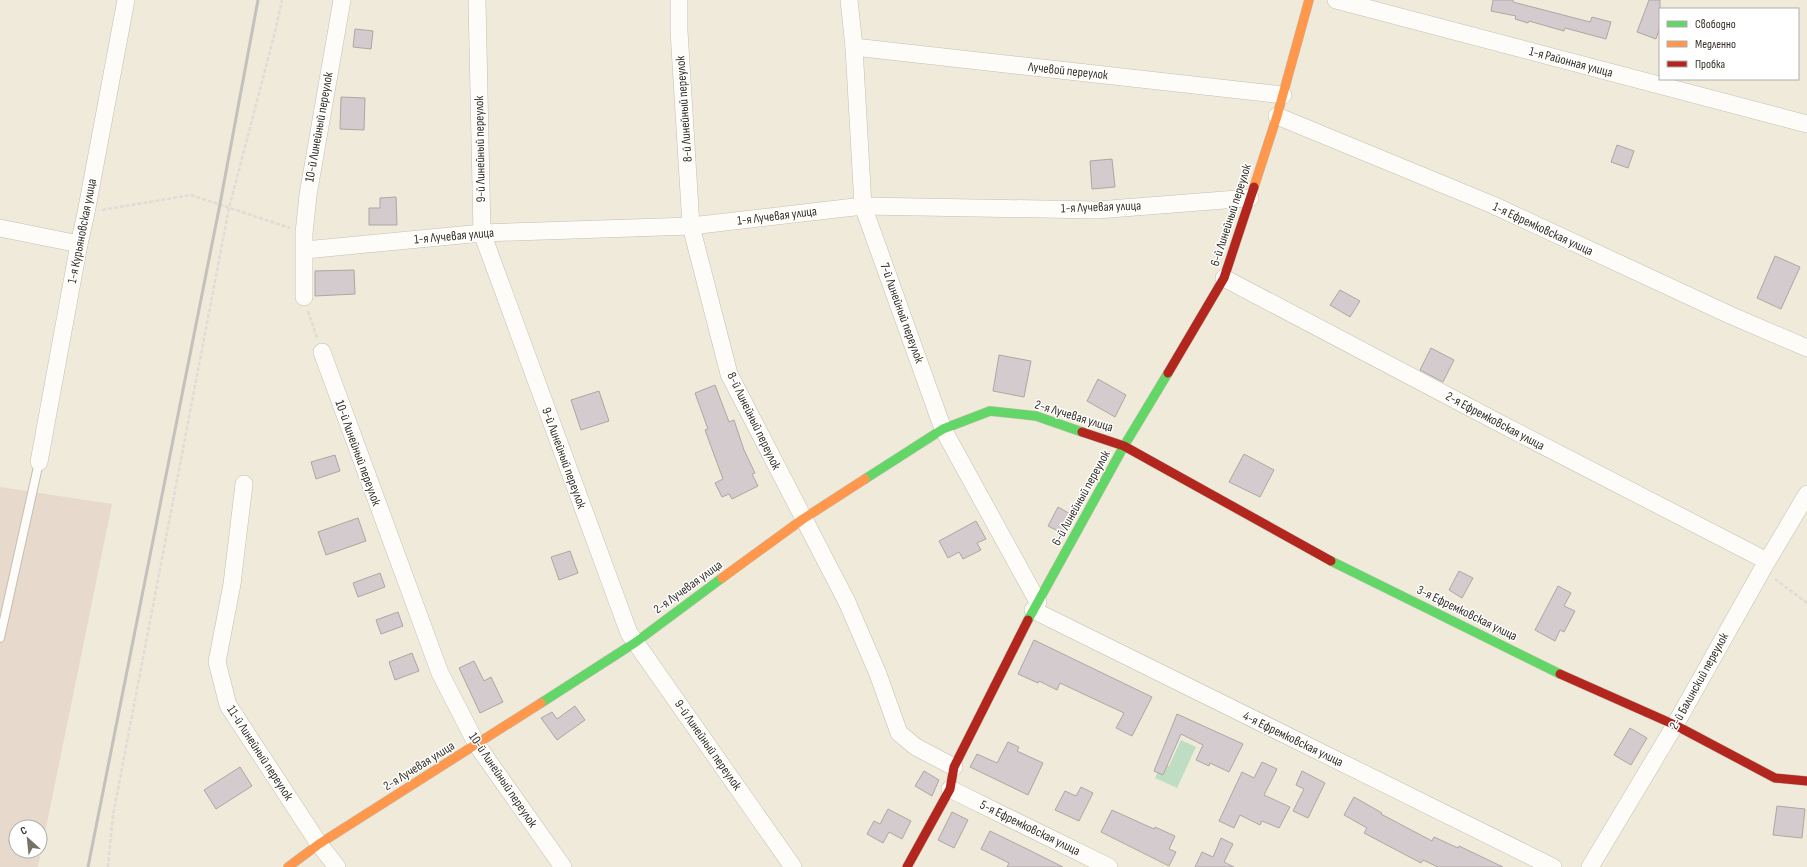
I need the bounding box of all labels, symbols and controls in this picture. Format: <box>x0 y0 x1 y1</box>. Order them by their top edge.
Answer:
legend <box>1659 8 1799 80</box>
text: Свободно <box>1695 17 1736 32</box>
text: Медленно <box>1695 37 1736 52</box>
street label: 1-я Районная улица <box>1527 43 1615 81</box>
street label: 8-й Линейный переулок <box>672 55 696 163</box>
text: Пробка <box>1695 57 1726 72</box>
street label: Лучевой переулок <box>1026 59 1109 83</box>
street label: 10-й Линейный переулок <box>301 71 337 183</box>
street label: 9-й Линейный переулок <box>471 95 489 202</box>
street label: 6-й Линейный переулок <box>1207 162 1255 268</box>
street label: 1-я Курьяновская улица <box>64 177 100 285</box>
street label: 1-я Лучевая улица <box>1061 198 1141 216</box>
street label: 1-я Ефремковская улица <box>1490 199 1596 259</box>
street label: 1-я Лучевая улица <box>736 203 818 229</box>
street label: 1-я Лучевая улица <box>413 225 495 247</box>
street label: 7-й Линейный переулок <box>876 261 928 365</box>
street label: 8-й Линейный переулок <box>723 370 785 472</box>
street label: 2-я Ефремковская улица <box>1443 388 1547 454</box>
street label: 2-я Лучевая улица <box>1033 397 1115 435</box>
street label: 10-й Линейный переулок <box>331 398 385 508</box>
street label: 9-й Линейный переулок <box>538 405 590 511</box>
street label: 6-й Линейный переулок <box>1048 447 1114 548</box>
street label: 2-я Лучевая улица <box>651 557 725 617</box>
street label: 3-я Ефремковская улица <box>1414 582 1520 644</box>
street label: 2-й Балинский переулок <box>1666 630 1732 732</box>
street label: 9-й Линейный переулок <box>671 697 745 793</box>
street label: 11-й Линейный переулок <box>223 703 297 804</box>
street label: 4-я Ефремковская улица <box>1240 708 1346 770</box>
street label: 10-й Линейный переулок <box>465 729 541 831</box>
street label: 2-я Лучевая улица <box>380 738 458 794</box>
street label: 5-я Ефремковская улица <box>977 797 1083 859</box>
north arrow <box>8 819 48 859</box>
text: С <box>18 823 29 838</box>

